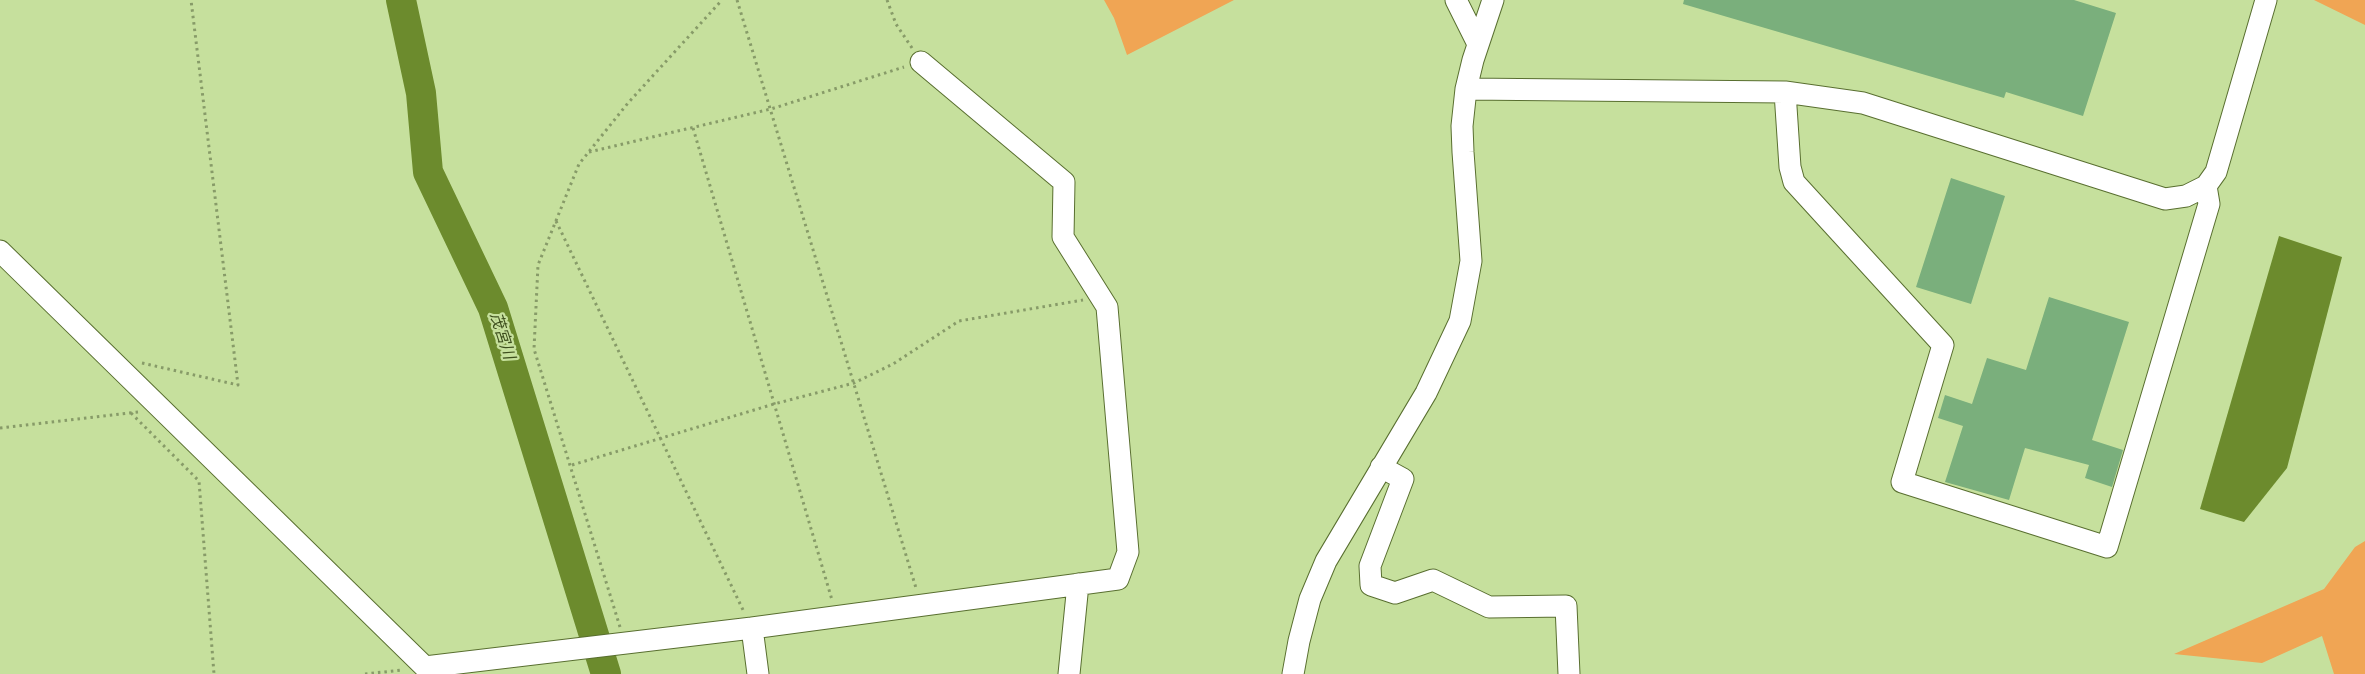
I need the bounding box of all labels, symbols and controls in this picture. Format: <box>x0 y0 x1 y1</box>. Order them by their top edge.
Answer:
water label: 茂宮川 <box>485 310 519 362</box>

